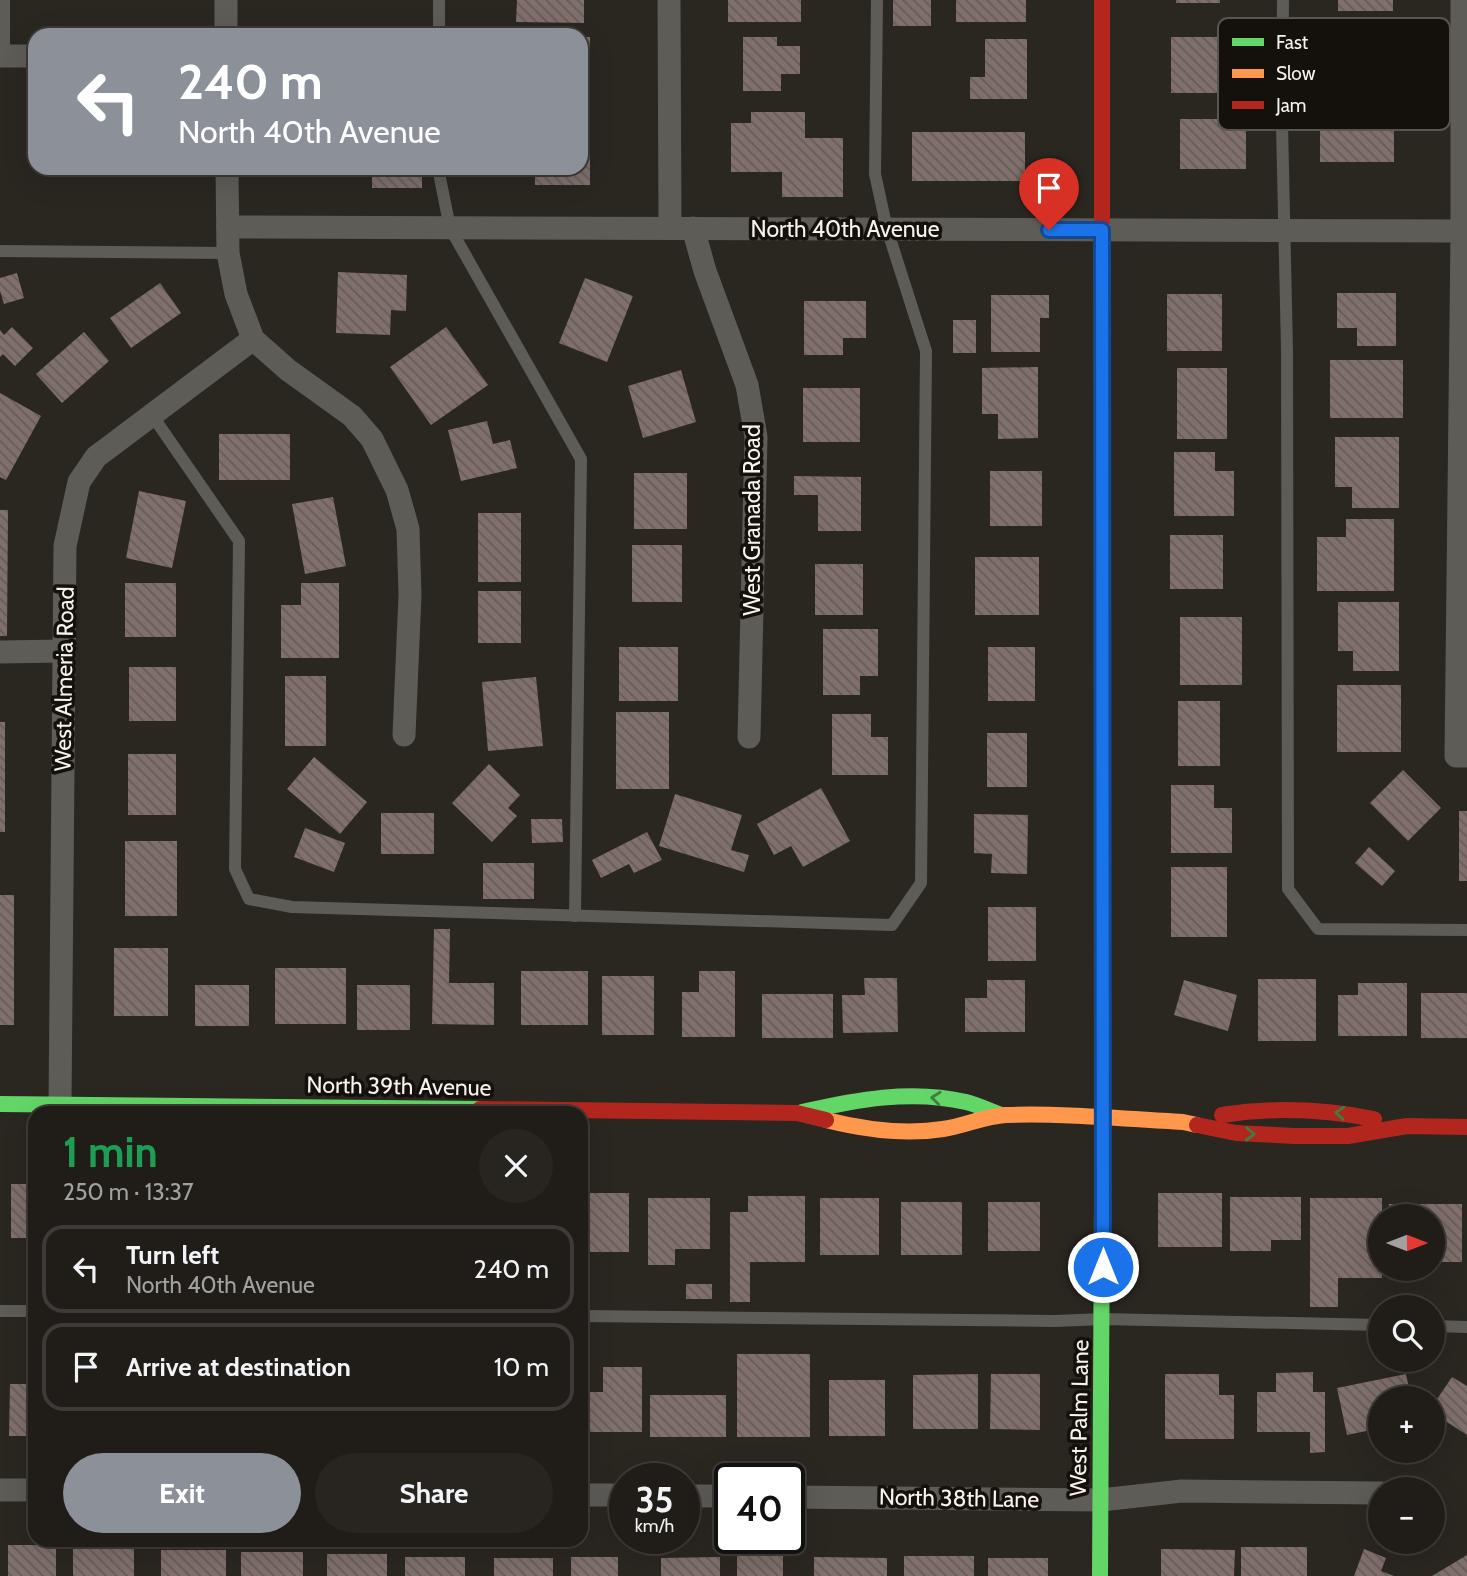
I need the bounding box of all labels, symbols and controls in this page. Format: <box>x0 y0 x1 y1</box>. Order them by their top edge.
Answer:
legend <box>1218 18 1450 130</box>
text: Fast <box>1276 31 1309 54</box>
text: 240 m <box>178 52 323 111</box>
icon: left <box>63 56 154 147</box>
text: Slow <box>1276 62 1316 85</box>
text: Jam <box>1275 94 1306 117</box>
text: North 40th Avenue <box>178 112 441 151</box>
pin <box>1019 158 1079 230</box>
icon: arrive <box>1030 169 1068 207</box>
street label: North 40th Avenue <box>751 215 940 243</box>
street label: West Granada Road <box>738 424 766 616</box>
street label: West Almeria Road <box>48 586 80 772</box>
street label: North 39th Avenue <box>306 1070 492 1102</box>
one-way arrow <box>931 1091 942 1106</box>
one-way arrow <box>1334 1106 1345 1121</box>
text: 1 min <box>63 1126 158 1178</box>
one-way arrow <box>1245 1126 1256 1141</box>
button: close <box>479 1129 553 1203</box>
text: 250 m · 13:37 <box>63 1178 193 1206</box>
north arrow <box>1368 1204 1446 1281</box>
map controls <box>1368 1204 1445 1554</box>
position arrow <box>1066 1230 1140 1304</box>
text: Turn left <box>126 1239 219 1271</box>
icon: left <box>67 1250 105 1288</box>
text: 240 m <box>474 1253 549 1285</box>
text: North 40th Avenue <box>126 1271 315 1299</box>
button: search <box>1368 1295 1445 1372</box>
street label: West Palm Lane <box>1064 1339 1094 1497</box>
icon: arrive <box>67 1348 105 1386</box>
text: Arrive at destination <box>126 1351 351 1383</box>
text: 10 m <box>494 1351 549 1383</box>
button: + <box>1368 1386 1445 1463</box>
button: Exit <box>63 1453 301 1533</box>
button: Share <box>315 1453 553 1533</box>
speed limit sign: 40 <box>714 1463 805 1554</box>
button: − <box>1368 1477 1445 1554</box>
text: 35 <box>636 1478 673 1521</box>
street label: North 38th Lane <box>879 1483 1040 1513</box>
text: km/h <box>635 1515 674 1537</box>

